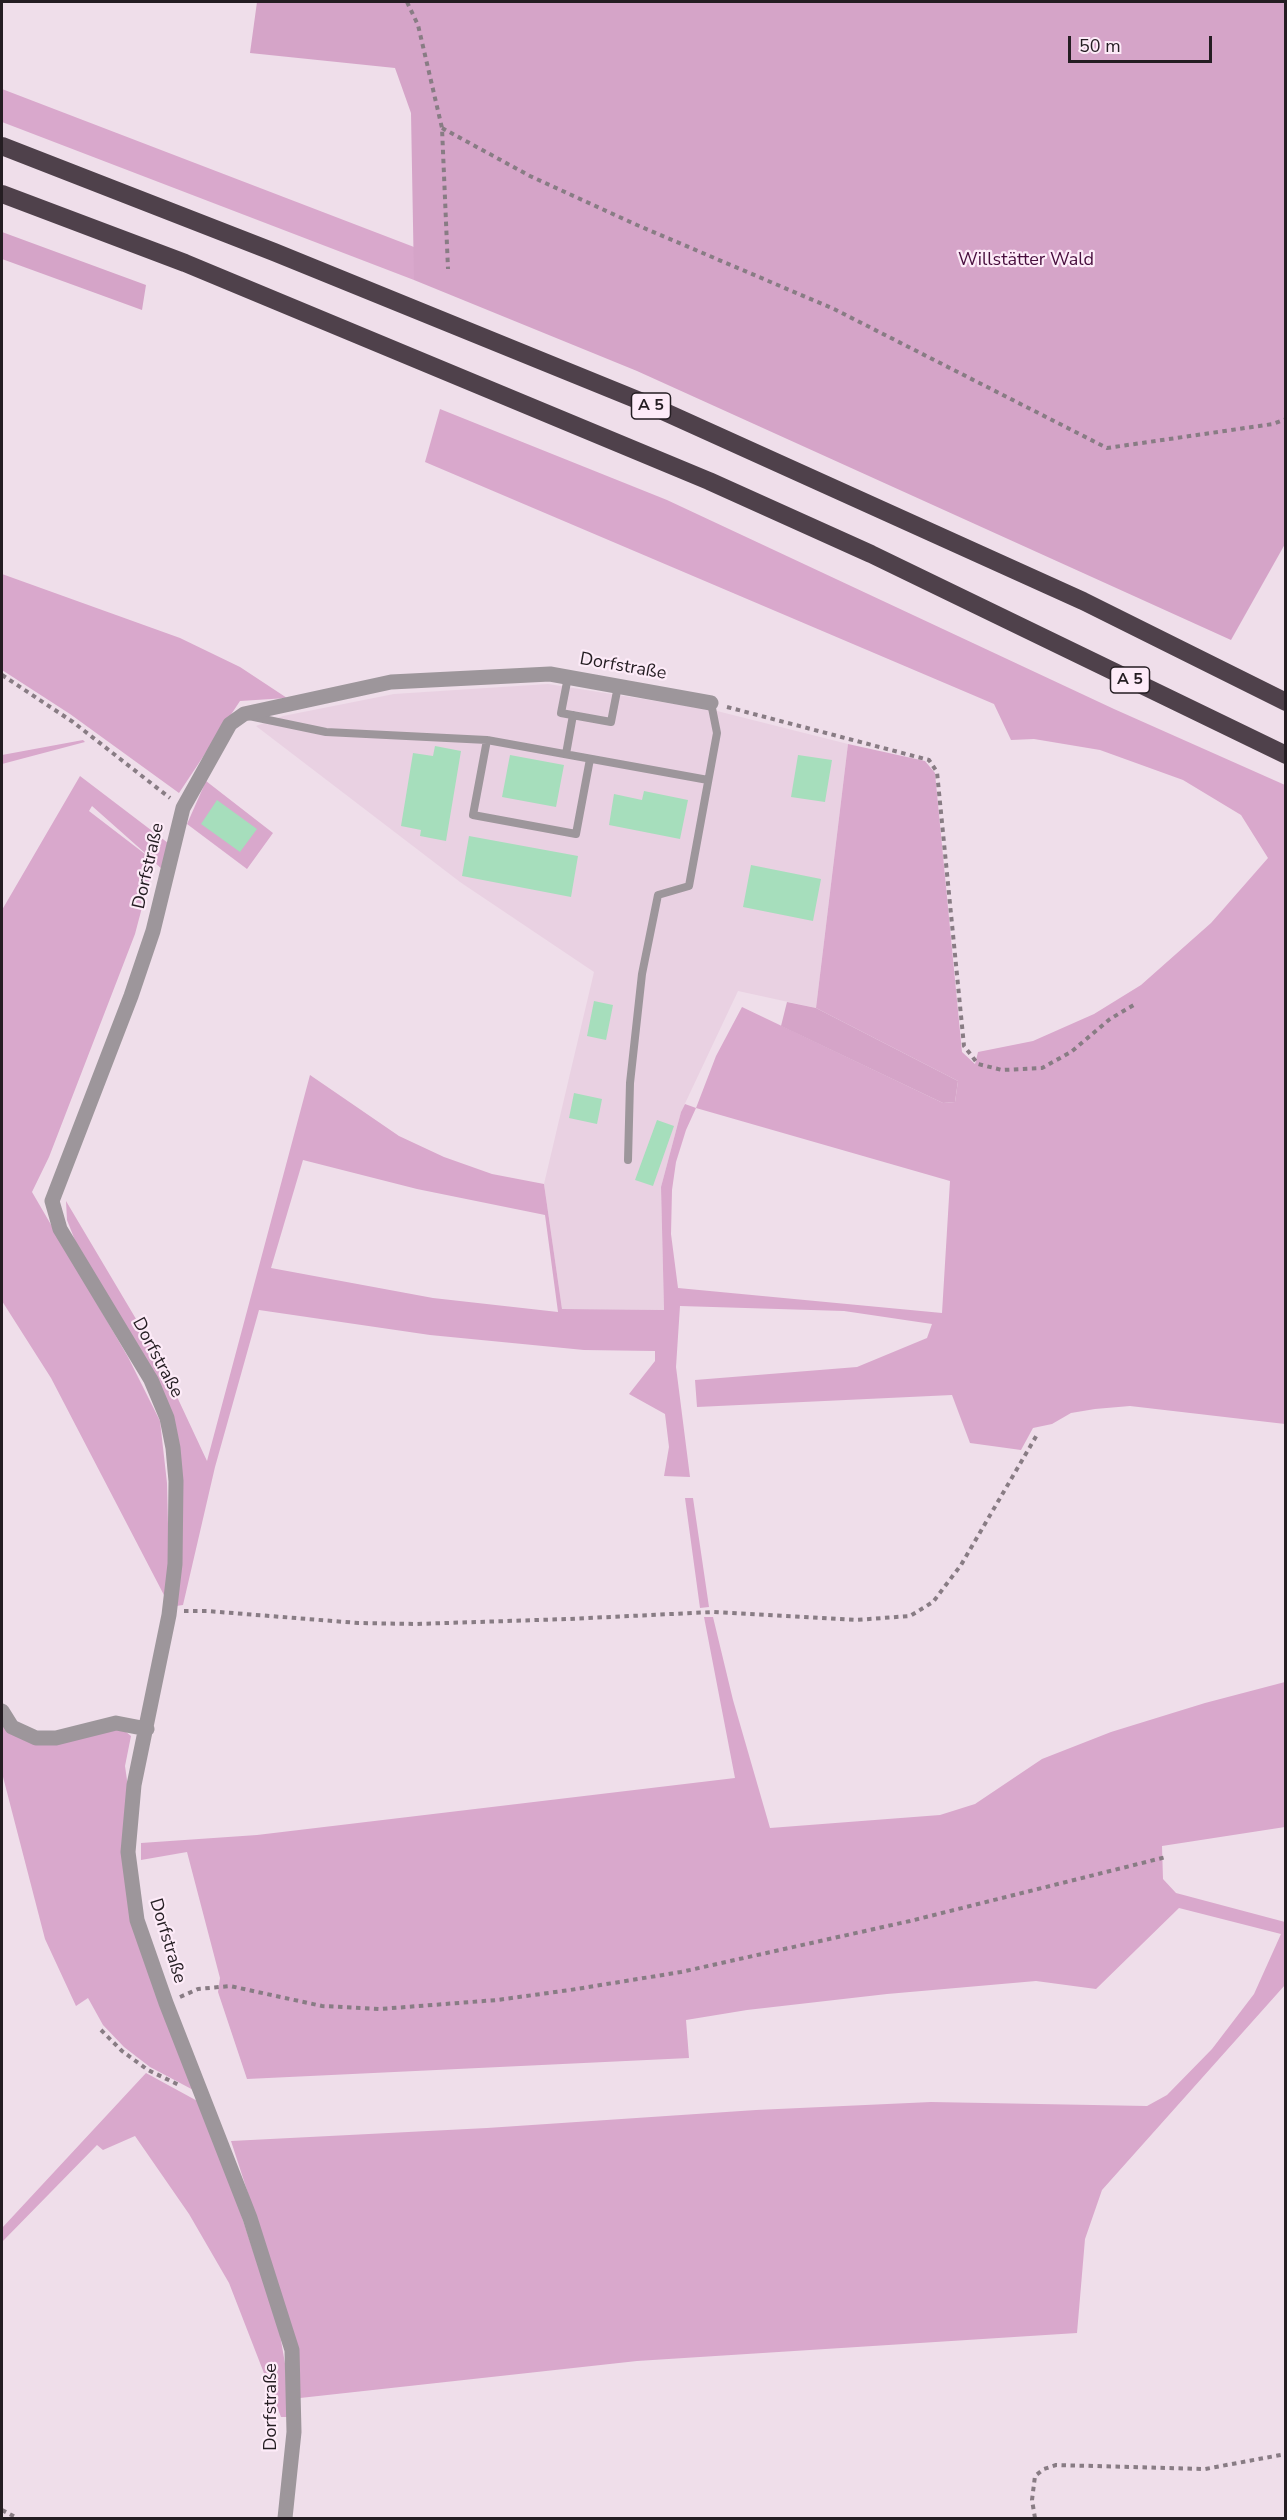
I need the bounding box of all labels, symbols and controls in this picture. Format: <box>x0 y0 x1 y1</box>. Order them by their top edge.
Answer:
scale bar <box>1071 24 1215 62</box>
text: 50 m <box>1079 34 1121 58</box>
park label: Willstätter Wald <box>958 250 1094 272</box>
road number: A 5 <box>632 393 670 419</box>
street label: Dorfstraße <box>578 649 668 685</box>
road number: A 5 <box>1110 667 1150 693</box>
street label: Dorfstraße <box>129 821 169 911</box>
street label: Dorfstraße <box>127 1314 187 1402</box>
street label: Dorfstraße <box>144 1896 190 1986</box>
street label: Dorfstraße <box>261 2363 283 2451</box>

